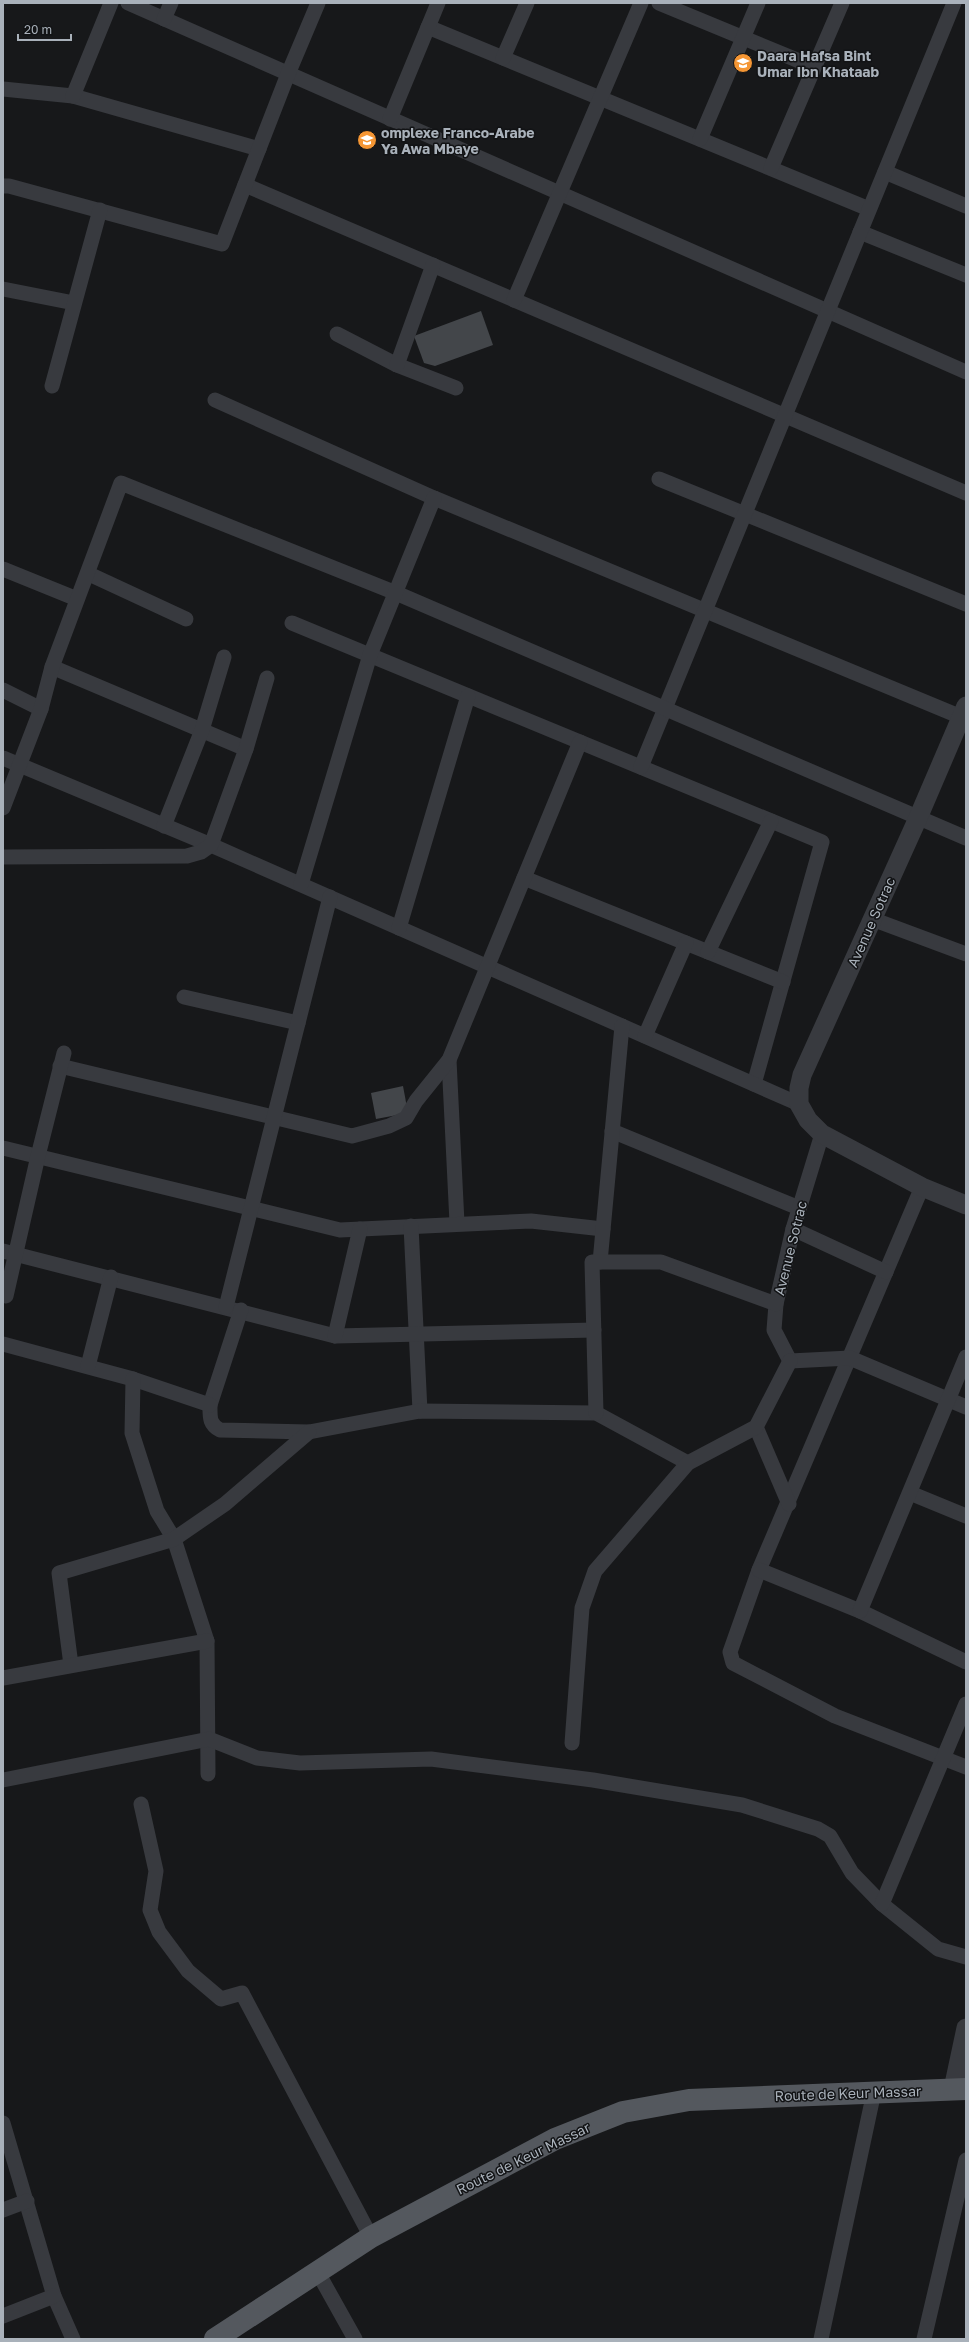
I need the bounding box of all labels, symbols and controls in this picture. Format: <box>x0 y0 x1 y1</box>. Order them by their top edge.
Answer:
scale bar <box>18 16 71 42</box>
text: 20 m <box>24 22 52 37</box>
place label: Daara Hafsa Bint Umar Ibn Khataab <box>757 47 879 80</box>
school or university icon: Daara Hafsa Bint Umar Ibn Khataab <box>732 52 754 74</box>
place label: omplexe Franco-Arabe Ya Awa Mbaye <box>381 124 535 157</box>
school or university icon: omplexe Franco-Arabe Ya Awa Mbaye <box>356 129 378 151</box>
street label: Avenue Sotrac <box>844 874 899 970</box>
street label: Avenue Sotrac <box>770 1199 810 1297</box>
street label: Route de Keur Massar <box>774 2082 922 2104</box>
street label: Route de Keur Massar <box>453 2118 593 2198</box>

